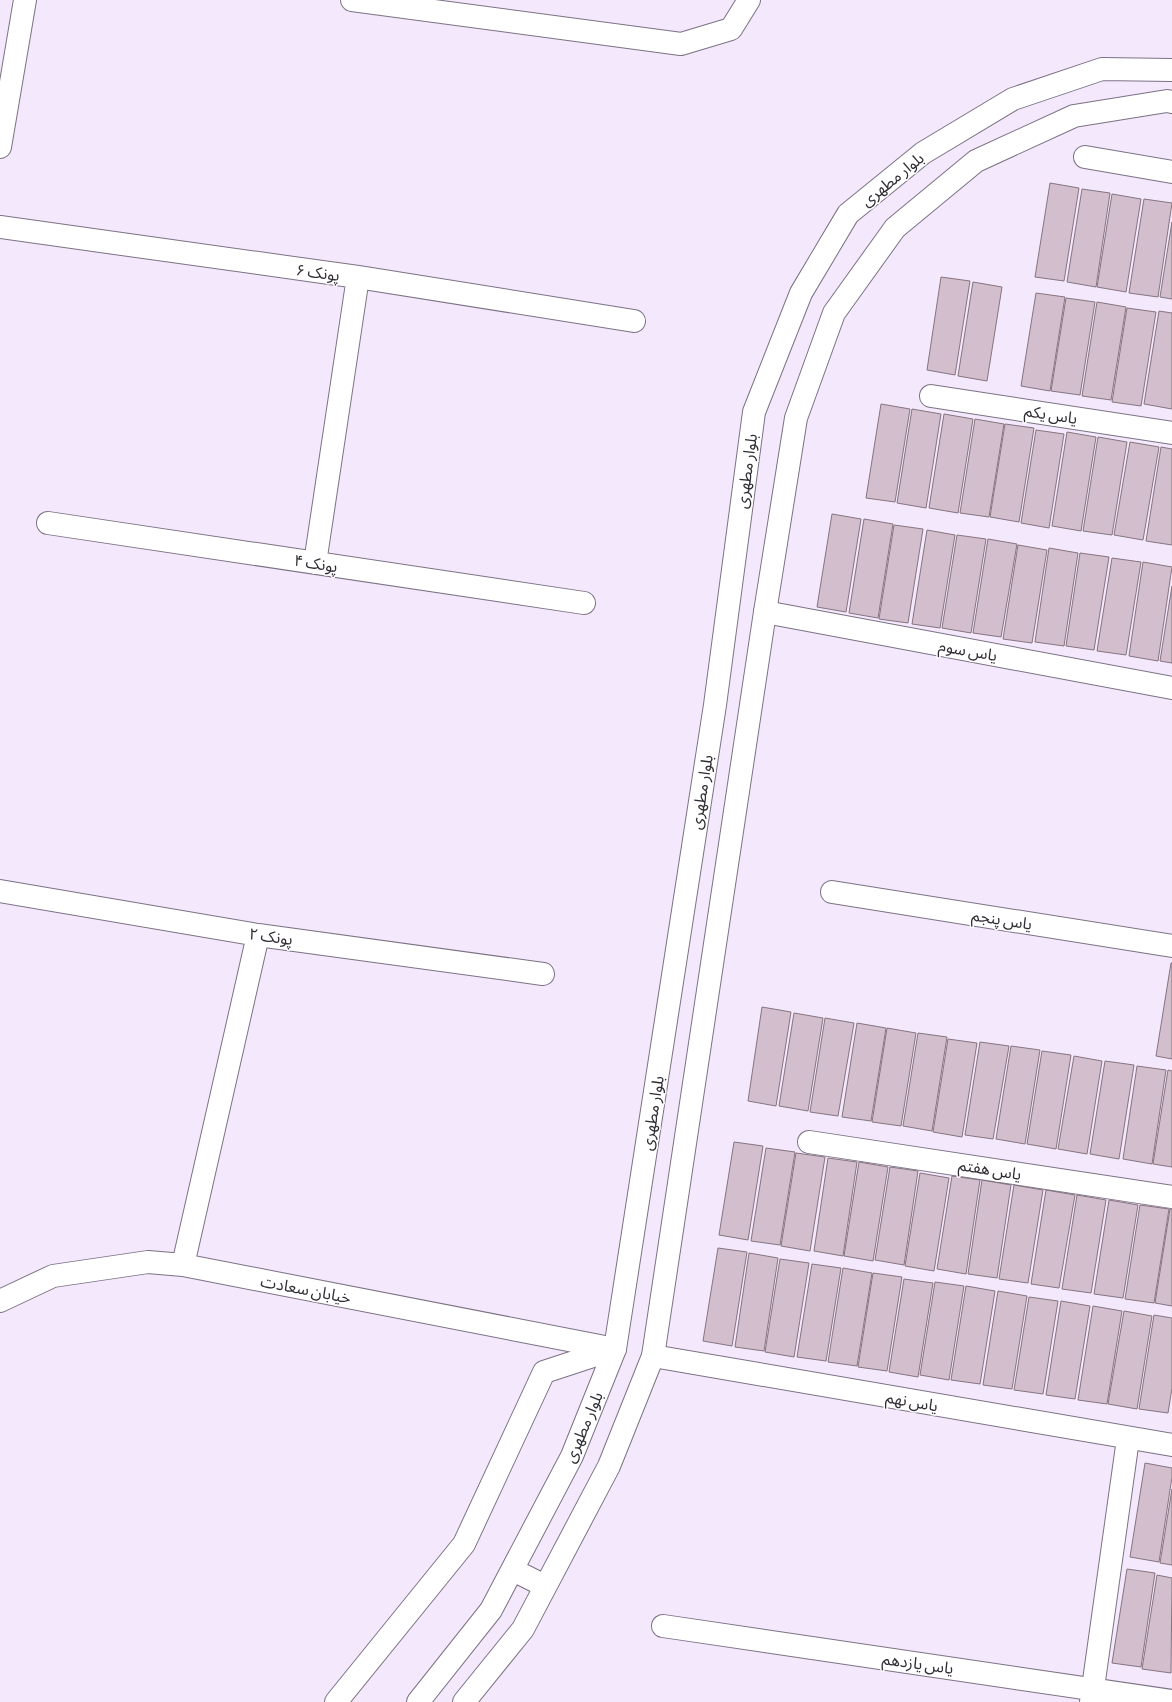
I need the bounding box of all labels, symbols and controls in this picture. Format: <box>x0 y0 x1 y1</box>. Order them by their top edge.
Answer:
street label: بلوار مطهری <box>858 150 928 210</box>
street label: پونک ۶ <box>295 262 341 286</box>
street label: یاس یکم <box>1023 403 1078 431</box>
street label: بلوار مطهری <box>734 433 761 510</box>
street label: پونک ۴ <box>293 553 339 577</box>
street label: یاس سوم <box>937 638 998 668</box>
street label: بلوار مطهری <box>688 754 717 831</box>
street label: یاس پنجم <box>970 907 1033 937</box>
street label: پونک ۲ <box>248 926 294 950</box>
street label: بلوار مطهری <box>639 1075 668 1152</box>
street label: یاس هفتم <box>957 1157 1022 1187</box>
street label: خیابان سعادت <box>259 1273 352 1308</box>
street label: بلوار مطهری <box>562 1390 607 1466</box>
street label: یاس نهم <box>884 1390 939 1418</box>
street label: یاس یازدهم <box>881 1651 955 1681</box>

